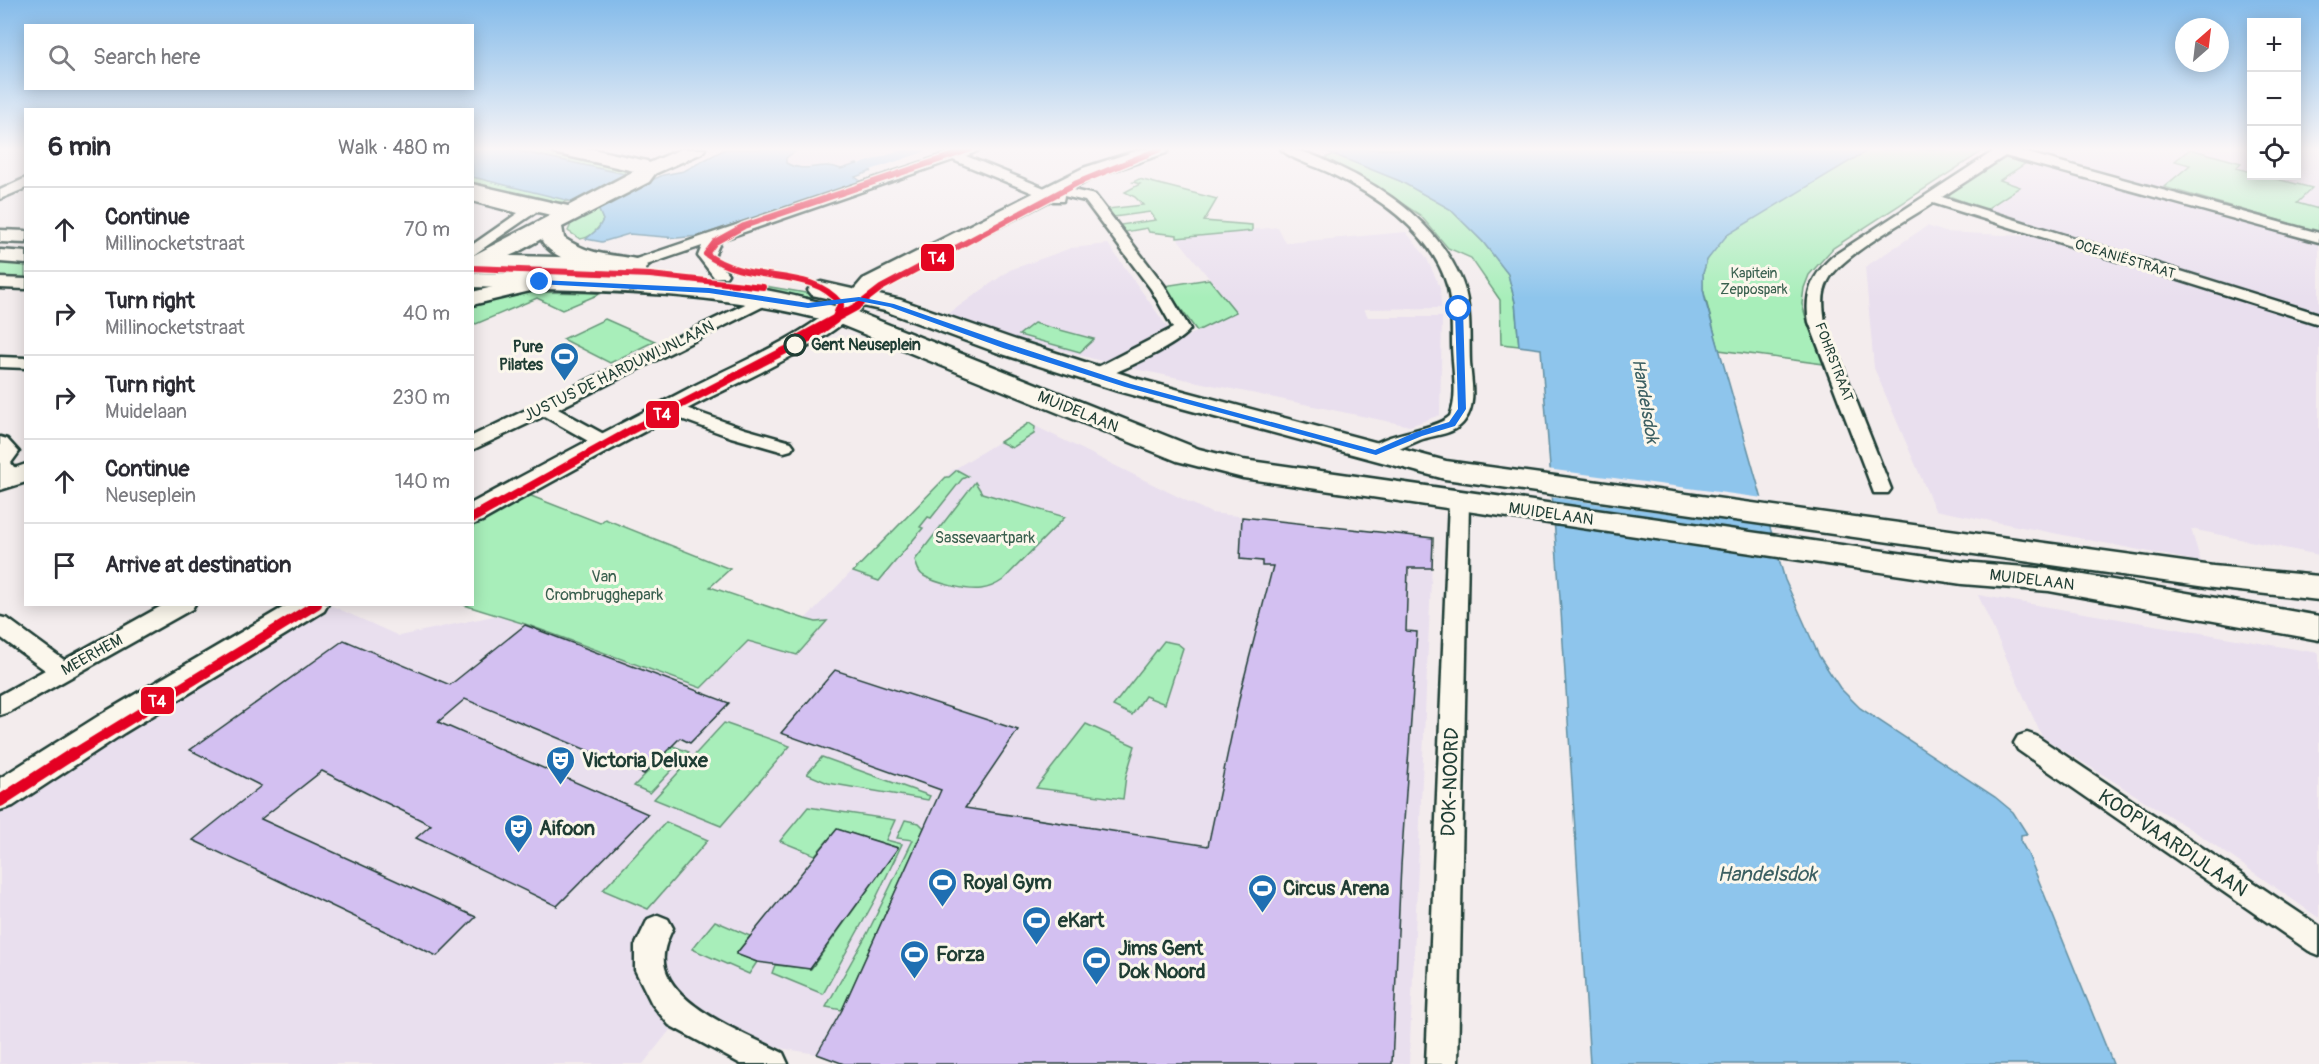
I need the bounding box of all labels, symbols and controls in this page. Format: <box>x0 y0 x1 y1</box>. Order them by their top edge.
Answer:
north arrow <box>2175 18 2229 72</box>
map controls <box>2247 18 2301 180</box>
button: + <box>2247 18 2301 72</box>
search box <box>24 24 474 90</box>
icon: search <box>45 41 78 74</box>
text: Search here <box>93 43 200 71</box>
button: − <box>2247 72 2301 126</box>
button: locate <box>2247 126 2301 180</box>
text: 6 min <box>48 131 111 163</box>
text: Walk · 480 m <box>338 135 450 160</box>
text: Continue <box>105 203 189 231</box>
icon: ahead <box>48 213 81 246</box>
text: 70 m <box>404 217 450 242</box>
text: Millinocketstraat <box>105 231 245 256</box>
street label: OCEANIËSTRAAT <box>2073 235 2178 282</box>
line badge: T4 <box>920 243 955 272</box>
text: T4 <box>927 249 947 269</box>
park label: Kapitein Zeppospark <box>1720 265 1788 298</box>
route end <box>526 268 552 294</box>
text: Turn right <box>105 287 195 315</box>
route start <box>1445 295 1471 321</box>
icon: right <box>48 297 81 330</box>
text: 40 m <box>403 301 450 326</box>
text: Millinocketstraat <box>105 315 245 340</box>
street label: JUSTUS DE HARDUWIJNLAAN <box>521 316 717 426</box>
street label: FOHRSTRAAT <box>1811 320 1857 404</box>
marker: Gent Neuseplein <box>784 334 806 356</box>
place label: Gent Neuseplein <box>811 335 921 355</box>
place label: Pure Pilates <box>499 337 544 375</box>
sports icon: Pure Pilates <box>548 340 580 382</box>
water label: Handelsdok <box>1626 357 1664 446</box>
text: Turn right <box>105 371 195 399</box>
icon: right <box>48 381 81 414</box>
text: 230 m <box>393 385 450 410</box>
street label: MUIDELAAN <box>1035 387 1121 437</box>
text: Muidelaan <box>105 399 187 424</box>
line badge: T4 <box>645 400 680 429</box>
text: T4 <box>652 405 672 425</box>
text: Continue <box>105 455 189 483</box>
icon: ahead <box>48 465 81 498</box>
text: 140 m <box>395 469 450 494</box>
text: Neuseplein <box>105 483 196 508</box>
street label: MUIDELAAN <box>1507 498 1595 530</box>
park label: Sassevaartpark <box>935 528 1036 548</box>
icon: arrive <box>48 549 81 582</box>
text: Arrive at destination <box>105 551 291 579</box>
street label: MUIDELAAN <box>1988 565 2076 595</box>
park label: Van Crombrugghepark <box>545 567 663 605</box>
street label: MEERHEM <box>58 630 126 680</box>
line badge: T4 <box>140 686 175 715</box>
text: T4 <box>147 692 167 712</box>
street label: DOK-NOORD <box>1436 727 1464 837</box>
theatre icon: Victoria Deluxe <box>545 744 577 786</box>
place label: Victoria Deluxe <box>582 748 709 773</box>
street label: KOOPVAARDIJLAAN <box>2093 784 2253 902</box>
theatre icon: Aifoon <box>502 812 534 854</box>
place label: Aifoon <box>539 816 595 841</box>
water label: Handelsdok <box>1717 861 1819 888</box>
sports icon: Royal Gym <box>926 866 958 908</box>
place label: Royal Gym <box>963 870 1052 895</box>
sports icon: Circus Arena <box>1246 872 1278 914</box>
place label: Circus Arena <box>1283 876 1389 901</box>
sports icon: eKart <box>1021 904 1053 946</box>
place label: eKart <box>1057 908 1105 933</box>
place label: Jims Gent Dok Noord <box>1118 936 1206 984</box>
sports icon: Forza <box>899 938 931 980</box>
place label: Forza <box>936 942 985 967</box>
sports icon: Jims Gent Dok Noord <box>1081 944 1113 986</box>

